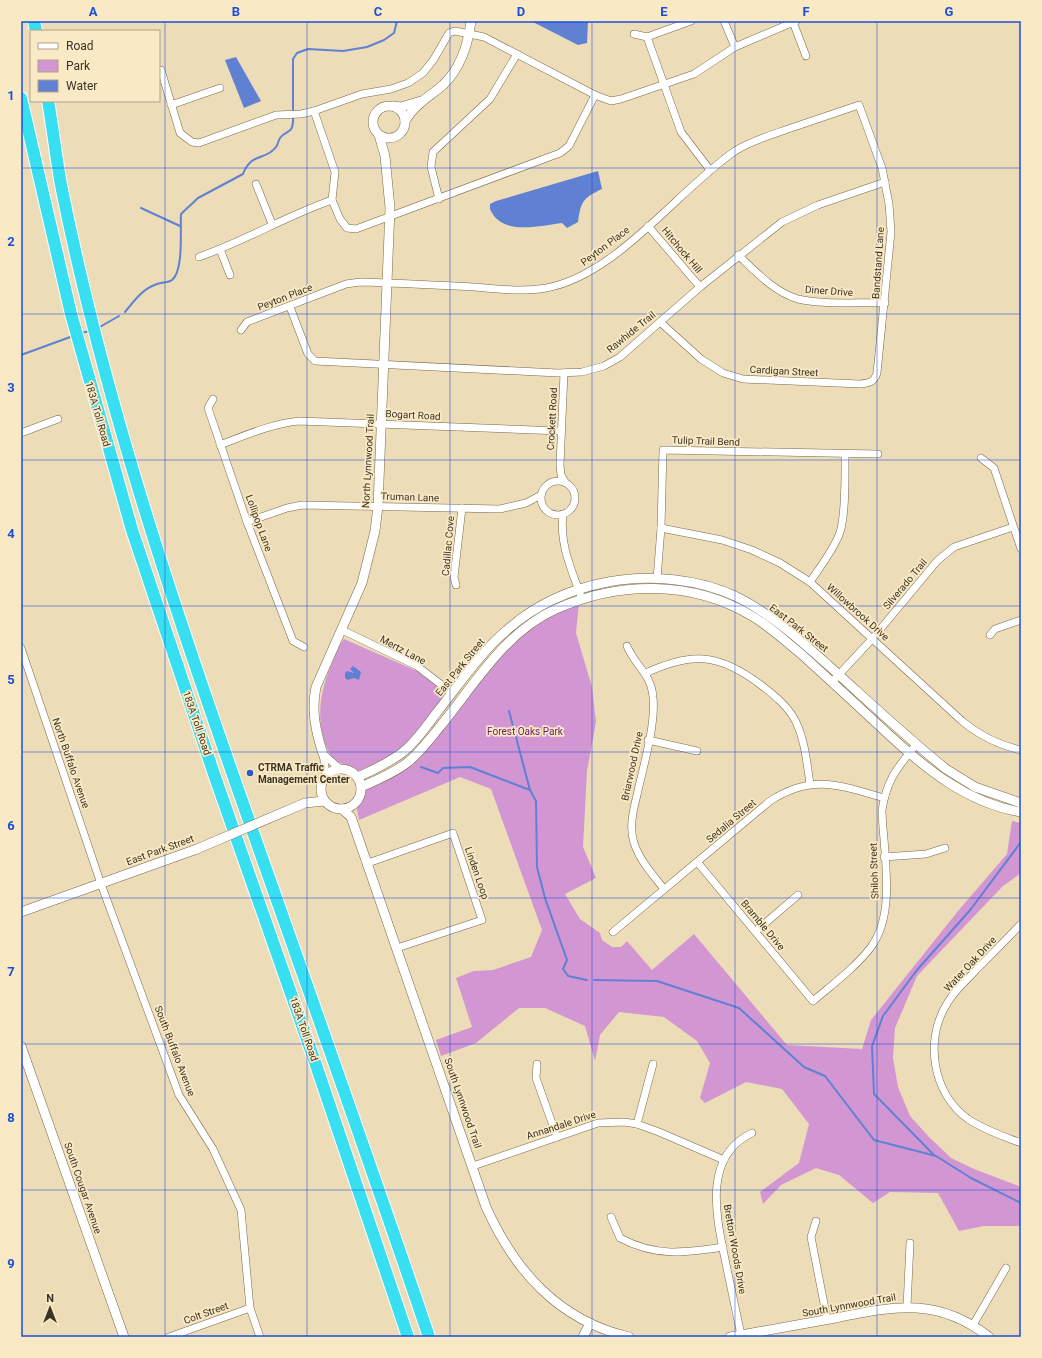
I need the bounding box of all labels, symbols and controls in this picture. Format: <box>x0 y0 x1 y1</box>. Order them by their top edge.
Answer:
text: A <box>89 4 98 19</box>
text: B <box>232 4 240 19</box>
text: C <box>374 4 383 19</box>
text: D <box>517 4 525 19</box>
text: E <box>660 4 668 19</box>
text: F <box>802 4 810 19</box>
text: G <box>945 4 954 19</box>
legend <box>30 30 160 102</box>
text: Road <box>66 39 94 53</box>
text: Park <box>66 59 91 73</box>
text: Water <box>66 79 97 93</box>
text: 1 <box>7 88 15 103</box>
street label: Peyton Place <box>579 224 631 268</box>
street label: Hitchock Hill <box>660 225 704 275</box>
street label: Bandstand Lane <box>870 227 886 299</box>
text: 2 <box>7 234 15 249</box>
street label: Peyton Place <box>256 282 314 312</box>
street label: Diner Drive <box>805 284 853 298</box>
street label: Rawhide Trail <box>604 309 658 355</box>
street label: Cardigan Street <box>749 364 819 378</box>
text: 3 <box>7 380 15 395</box>
street label: 183A Toll Road <box>83 380 113 448</box>
street label: Crockett Road <box>545 387 559 451</box>
street label: Bogart Road <box>385 408 441 422</box>
street label: North Lynnwood Trail <box>360 414 376 508</box>
street label: Tulip Trail Bend <box>672 434 740 448</box>
street label: Truman Lane <box>381 490 439 504</box>
street label: Lollipop Lane <box>244 493 274 553</box>
street label: Cadillac Cove <box>440 516 456 576</box>
text: 4 <box>7 526 15 541</box>
street label: Silverado Trail <box>881 557 929 611</box>
street label: Willowbrook Drive <box>825 581 891 643</box>
street label: East Park Street <box>768 602 830 654</box>
street label: Mertz Lane <box>378 633 428 667</box>
street label: East Park Street <box>433 636 487 698</box>
text: 5 <box>7 672 15 687</box>
street label: 183A Toll Road <box>181 689 213 757</box>
street label: North Buffalo Avenue <box>50 716 92 810</box>
park label: Forest Oaks Park <box>487 726 564 737</box>
street label: Briarwood Drive <box>619 730 645 802</box>
place label: CTRMA Traffic Management Center <box>258 762 350 785</box>
marker: CTRMA Traffic Management Center <box>245 768 255 778</box>
street label: Sedalia Street <box>704 797 758 845</box>
text: 6 <box>7 818 15 833</box>
street label: East Park Street <box>125 833 195 867</box>
street label: Shiloh Street <box>868 843 880 899</box>
street label: Linden Loop <box>463 845 491 901</box>
street label: Bramble Drive <box>739 898 787 952</box>
street label: Water Oak Drive <box>942 934 998 994</box>
text: 7 <box>7 964 15 979</box>
street label: 183A Toll Road <box>288 995 320 1063</box>
street label: South Buffalo Avenue <box>153 1004 197 1098</box>
street label: South Lynnwood Trail <box>442 1056 484 1150</box>
street label: Annandale Drive <box>525 1109 597 1141</box>
text: 8 <box>7 1110 15 1125</box>
street label: South Cougar Avenue <box>62 1141 104 1235</box>
street label: Bretton Woods Drive <box>722 1203 748 1295</box>
text: 9 <box>7 1256 15 1271</box>
north arrow <box>30 1288 70 1328</box>
street label: South Lynnwood Trail <box>801 1291 897 1319</box>
text: N <box>46 1292 54 1305</box>
street label: Colt Street <box>182 1300 230 1326</box>

